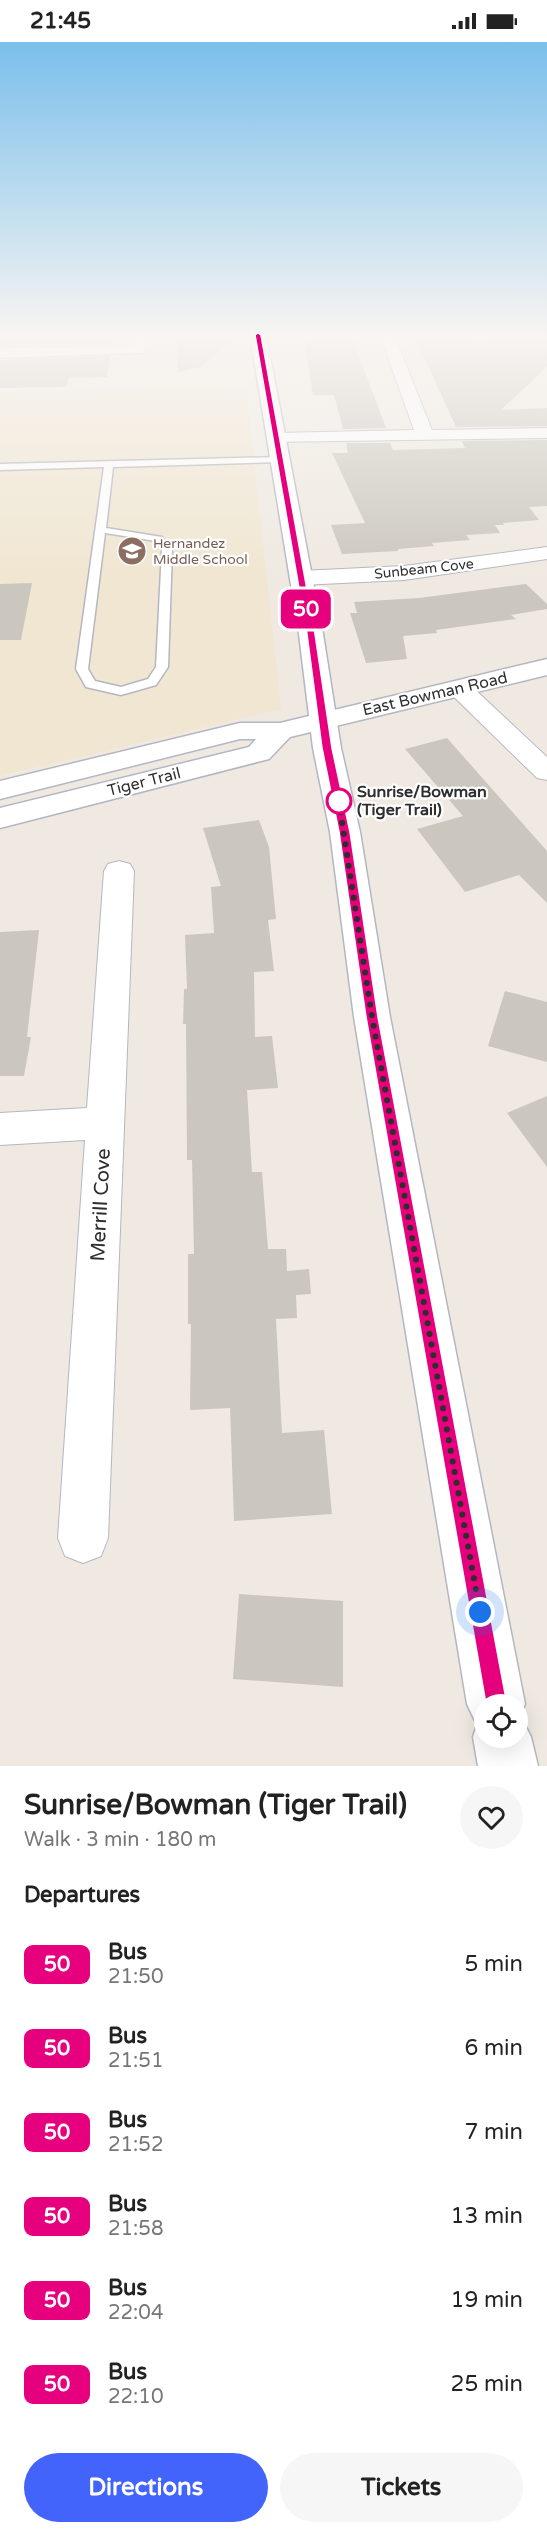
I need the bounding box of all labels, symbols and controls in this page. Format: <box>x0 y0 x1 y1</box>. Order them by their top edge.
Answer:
text: 21:45 <box>30 8 91 34</box>
school or university icon: Hernandez Middle School <box>116 535 148 567</box>
place label: Hernandez Middle School <box>153 535 248 568</box>
street label: Sunbeam Cove <box>373 555 475 583</box>
line badge: 50 <box>279 590 333 628</box>
text: 50 <box>293 597 319 622</box>
street label: East Bowman Road <box>361 668 509 720</box>
street label: Tiger Trail <box>105 763 183 801</box>
place label: Sunrise/Bowman (Tiger Trail) <box>357 782 487 820</box>
marker: Sunrise/Bowman (Tiger Trail) <box>326 788 352 814</box>
street label: Merrill Cove <box>86 1148 116 1262</box>
your location <box>465 1597 495 1627</box>
map controls <box>474 1694 528 1748</box>
button: locate <box>474 1694 528 1748</box>
button: heart <box>460 1786 523 1849</box>
text: Sunrise/Bowman (Tiger Trail) <box>24 1788 407 1822</box>
text: Walk · 3 min · 180 m <box>24 1828 216 1852</box>
text: Departures <box>24 1882 140 1908</box>
text: Bus <box>108 1939 147 1965</box>
text: 5 min <box>464 1951 523 1977</box>
text: 50 <box>44 1952 70 1977</box>
text: 21:50 <box>108 1965 163 1989</box>
text: Bus <box>108 2023 147 2049</box>
text: 6 min <box>464 2035 523 2061</box>
text: 50 <box>44 2036 70 2061</box>
text: 21:51 <box>108 2049 163 2073</box>
text: Bus <box>108 2107 147 2133</box>
text: 7 min <box>464 2119 523 2145</box>
text: 50 <box>44 2120 70 2145</box>
text: 21:52 <box>108 2133 163 2157</box>
text: Bus <box>108 2191 147 2217</box>
text: 13 min <box>451 2203 523 2229</box>
text: 50 <box>44 2204 70 2229</box>
text: 21:58 <box>108 2217 163 2241</box>
text: Bus <box>108 2275 147 2301</box>
text: 19 min <box>451 2287 523 2313</box>
text: 50 <box>44 2288 70 2313</box>
text: 22:04 <box>108 2301 163 2325</box>
text: Bus <box>108 2359 147 2385</box>
text: 25 min <box>451 2371 523 2397</box>
text: 50 <box>44 2372 70 2397</box>
text: 22:10 <box>108 2385 163 2409</box>
button: Directions <box>24 2453 268 2522</box>
button: Tickets <box>280 2453 523 2522</box>

